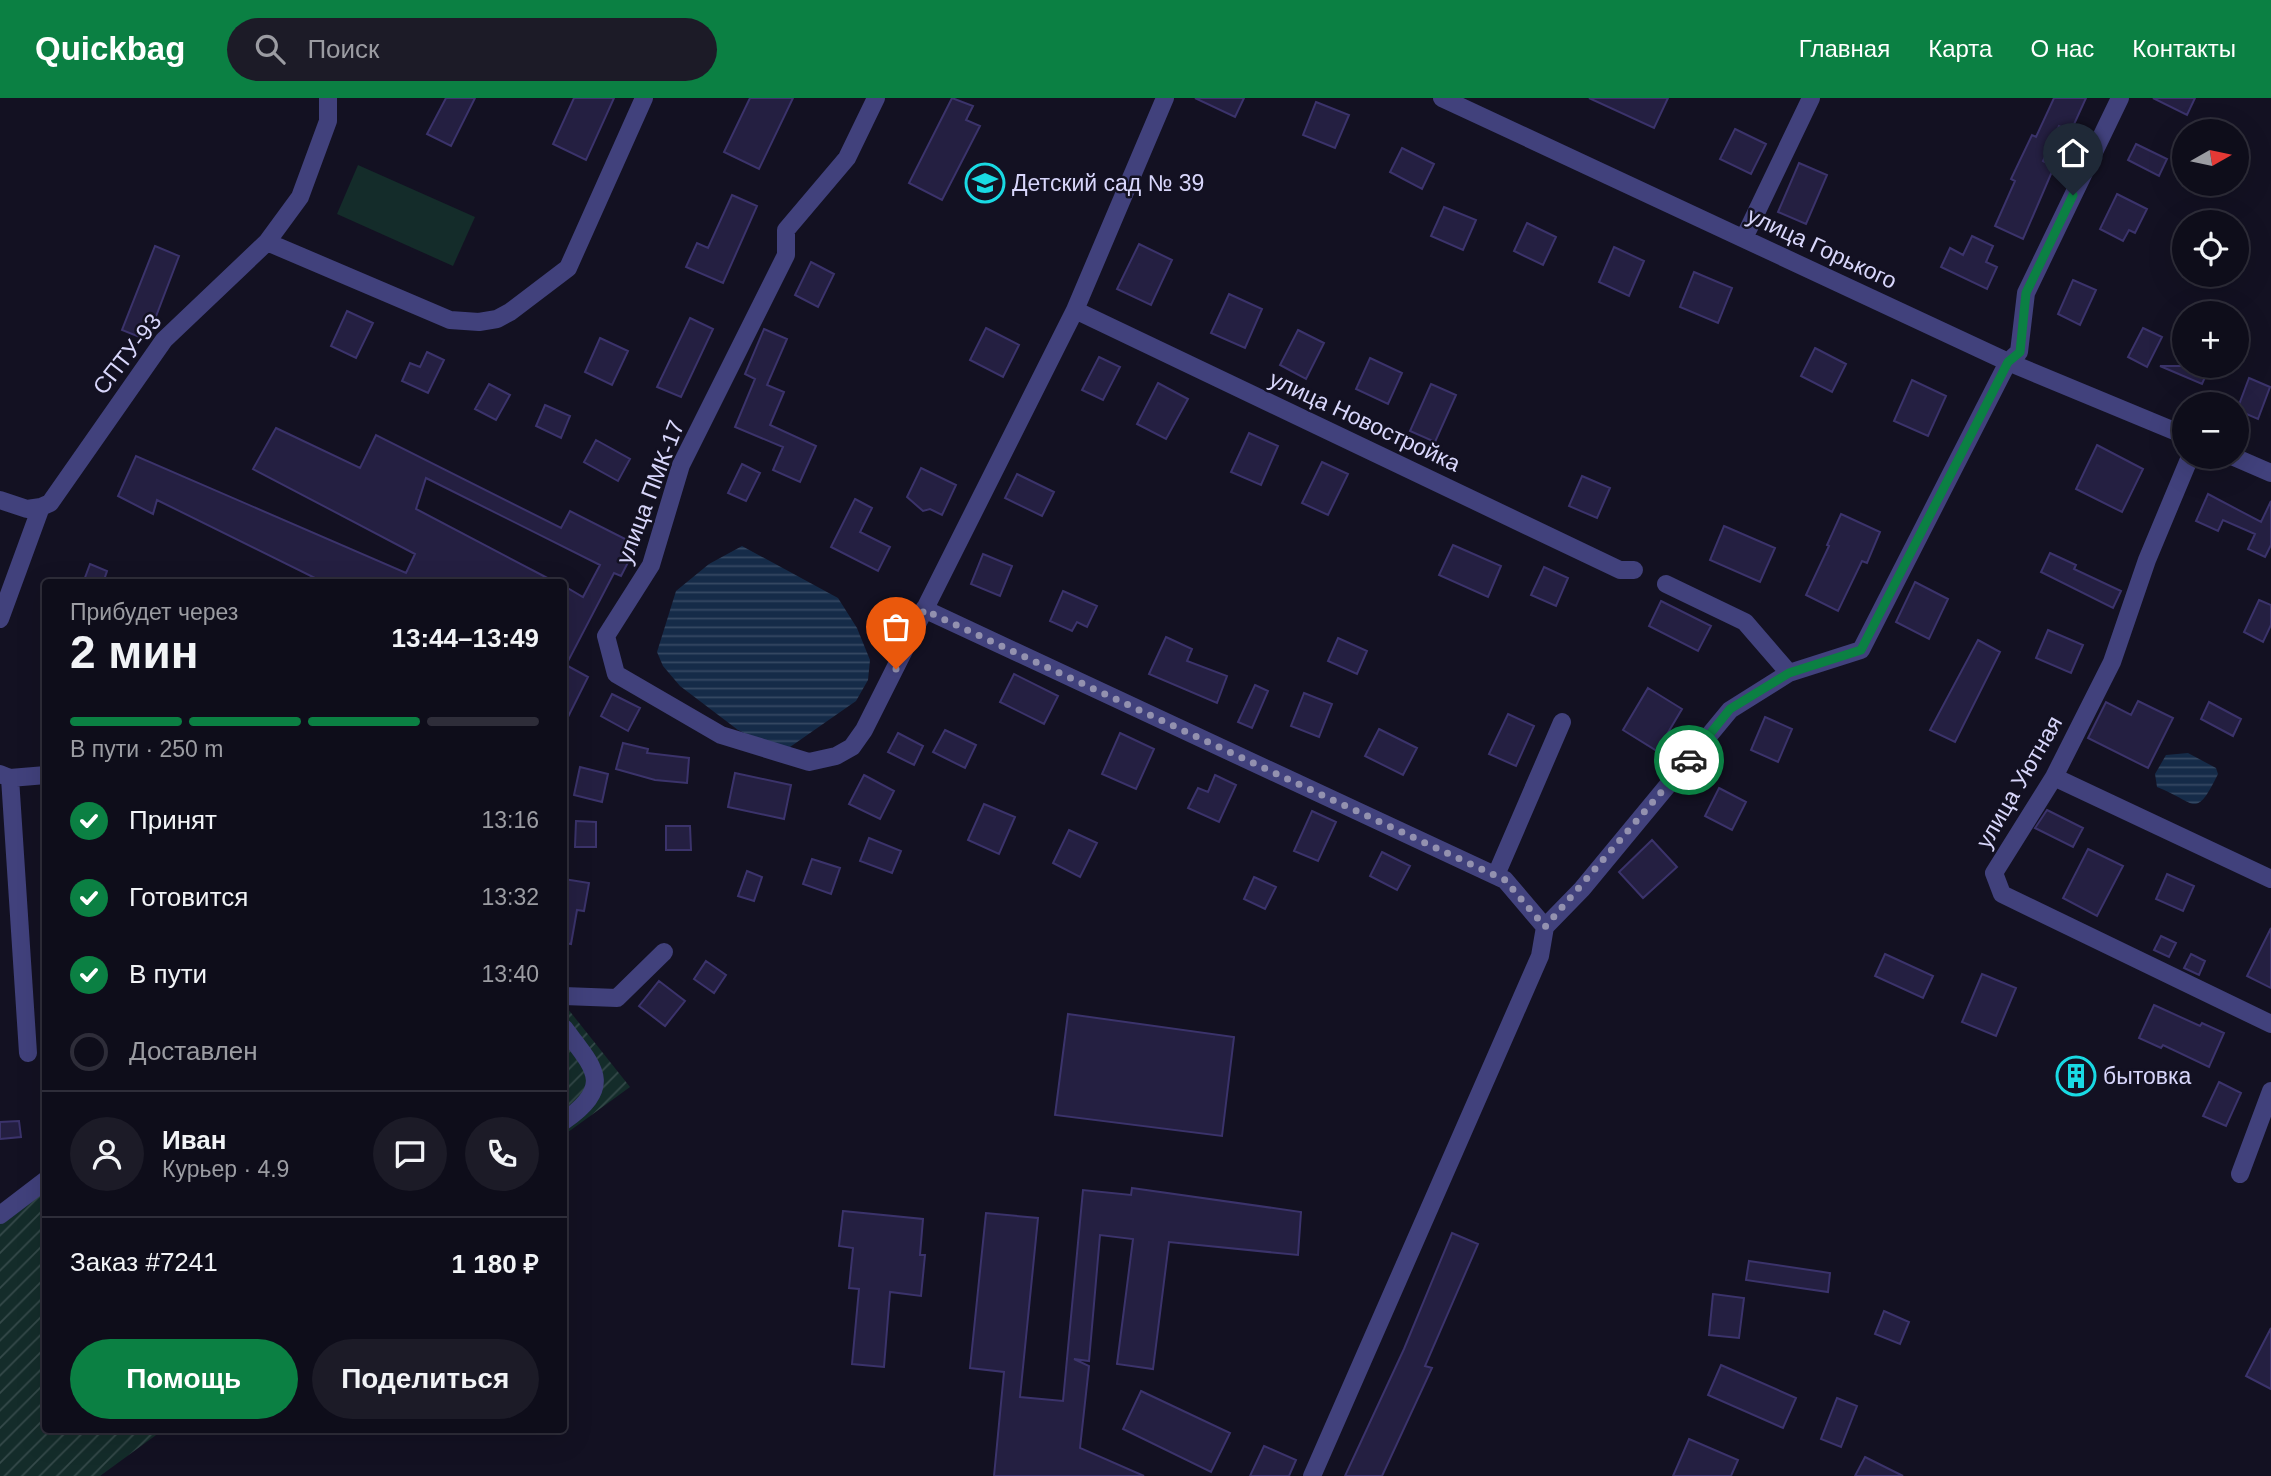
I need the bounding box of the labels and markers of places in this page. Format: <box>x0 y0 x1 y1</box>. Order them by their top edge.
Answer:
pin <box>2043 123 2103 195</box>
school or university icon: Детский сад № 39 <box>964 162 1006 204</box>
place label: Детский сад № 39 <box>1012 170 1204 196</box>
pin <box>866 597 926 669</box>
building icon: бытовка <box>2055 1055 2097 1097</box>
place label: бытовка <box>2103 1063 2192 1089</box>

